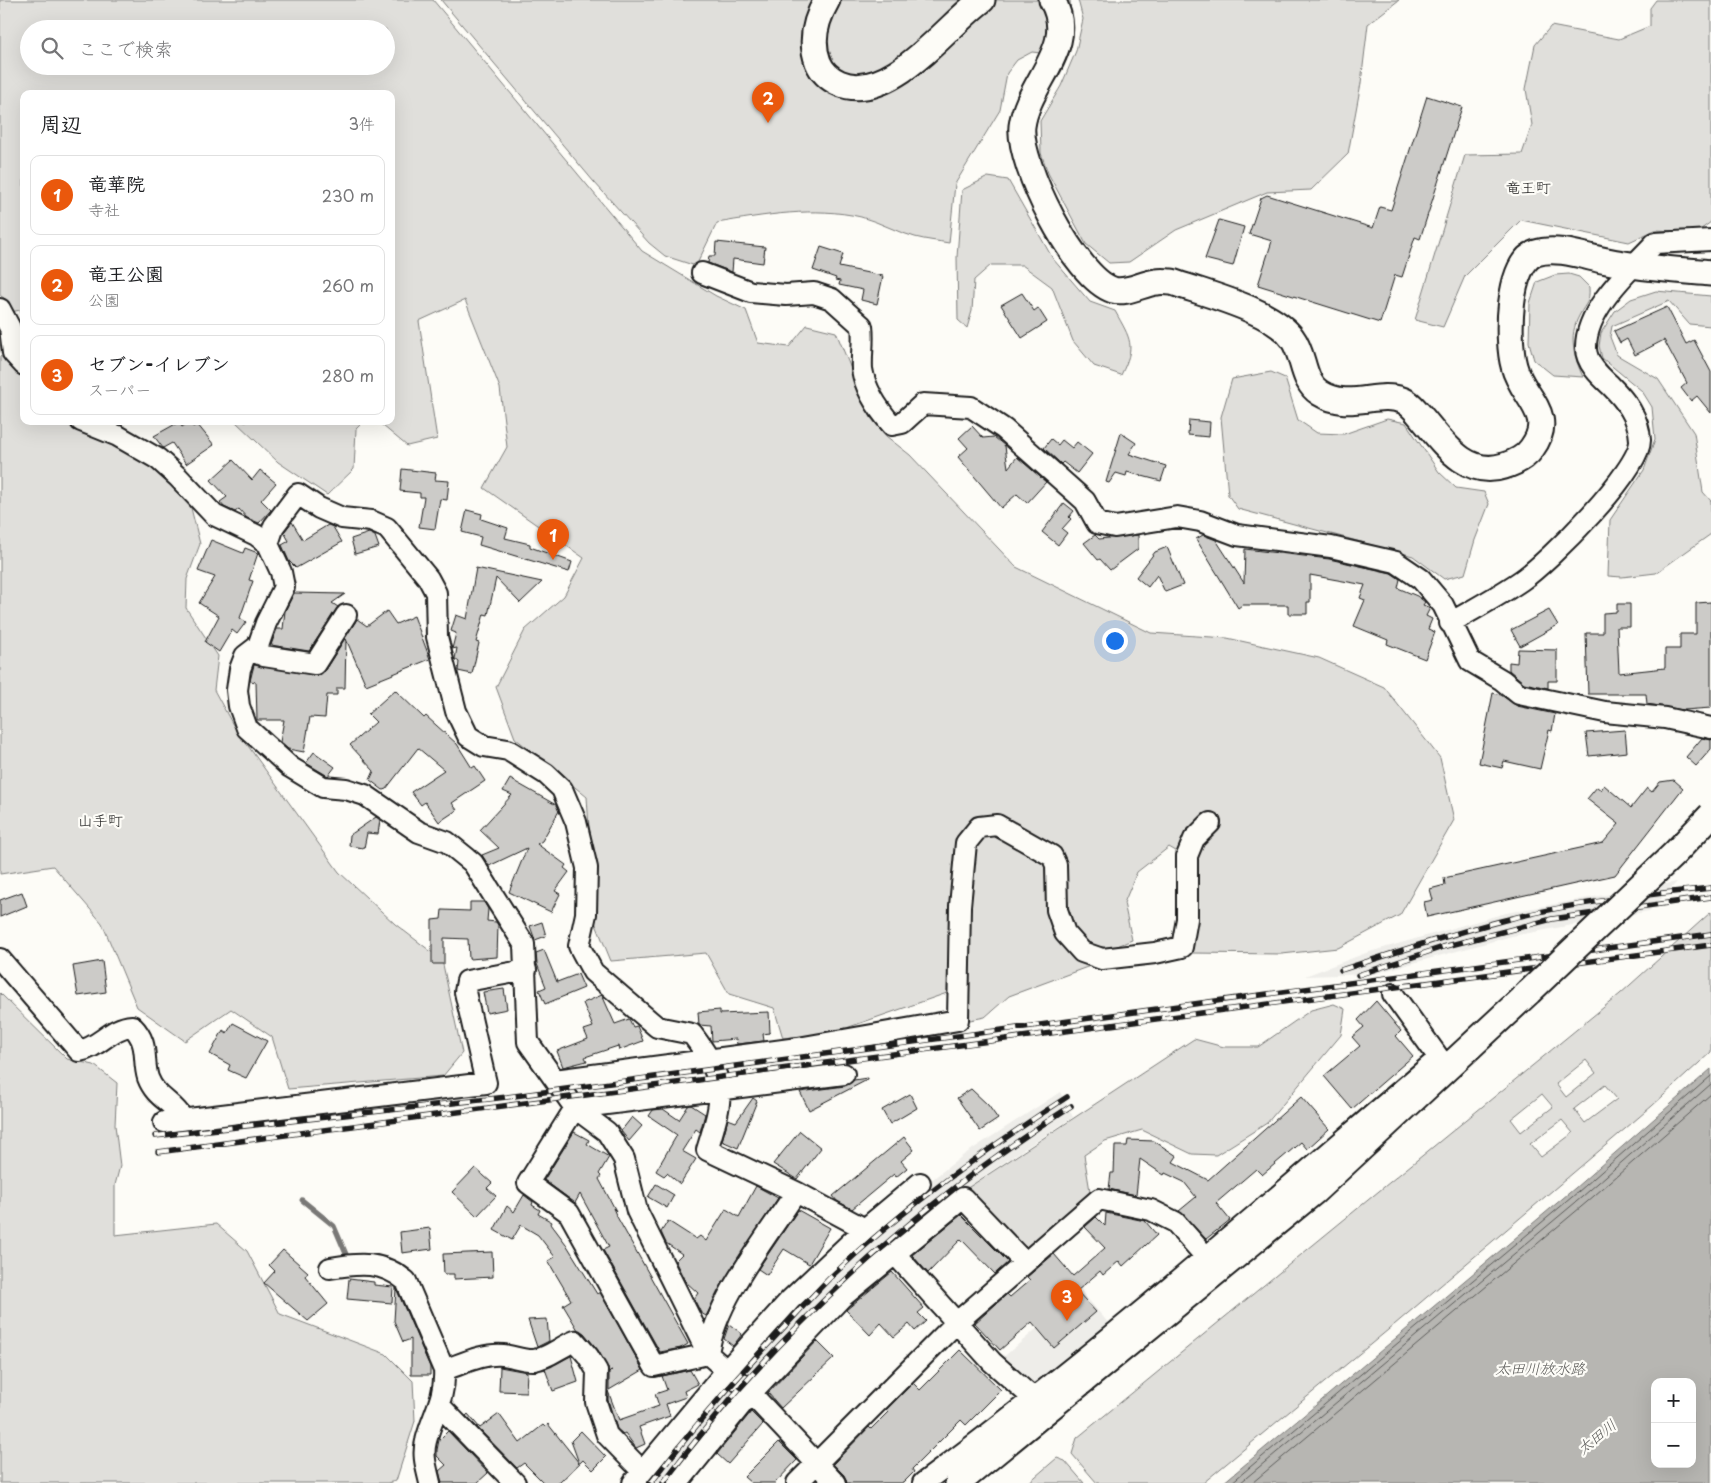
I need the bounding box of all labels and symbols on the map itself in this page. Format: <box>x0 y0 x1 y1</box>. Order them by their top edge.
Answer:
pin: 2 <box>752 82 784 123</box>
district label: 竜王町 <box>1505 175 1551 198</box>
pin: 1 <box>537 519 569 560</box>
your location <box>1102 628 1128 654</box>
district label: 山手町 <box>77 808 123 831</box>
pin: 3 <box>1051 1280 1083 1321</box>
water label: 太田川放水路 <box>1495 1356 1586 1379</box>
water label: 太田川 <box>1571 1413 1621 1459</box>

